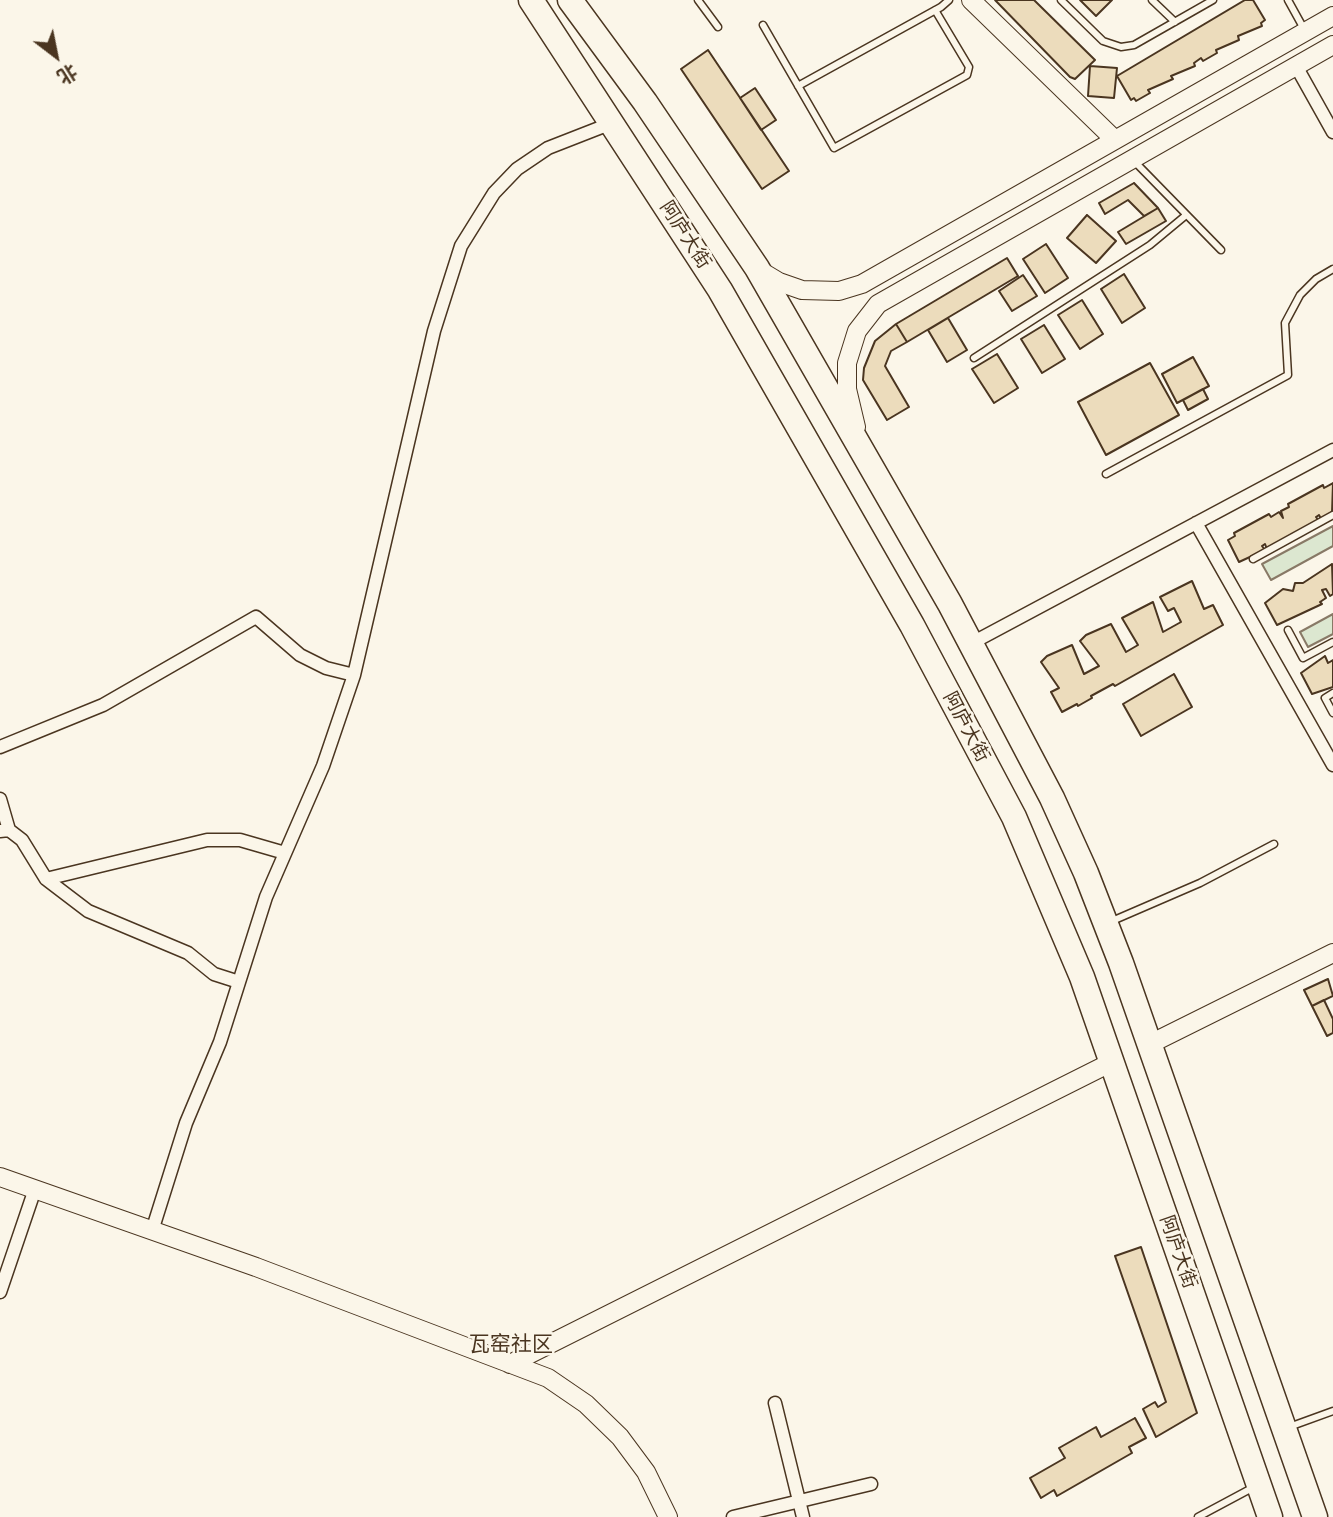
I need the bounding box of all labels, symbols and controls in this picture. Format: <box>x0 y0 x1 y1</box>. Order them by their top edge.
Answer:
north arrow <box>21 21 91 91</box>
text: 北 <box>53 59 82 89</box>
street label: 阿庐大街 <box>655 197 715 273</box>
street label: 阿庐大街 <box>938 688 994 766</box>
street label: 阿庐大街 <box>1155 1212 1201 1292</box>
district label: 瓦窑社区 <box>469 1332 553 1358</box>

